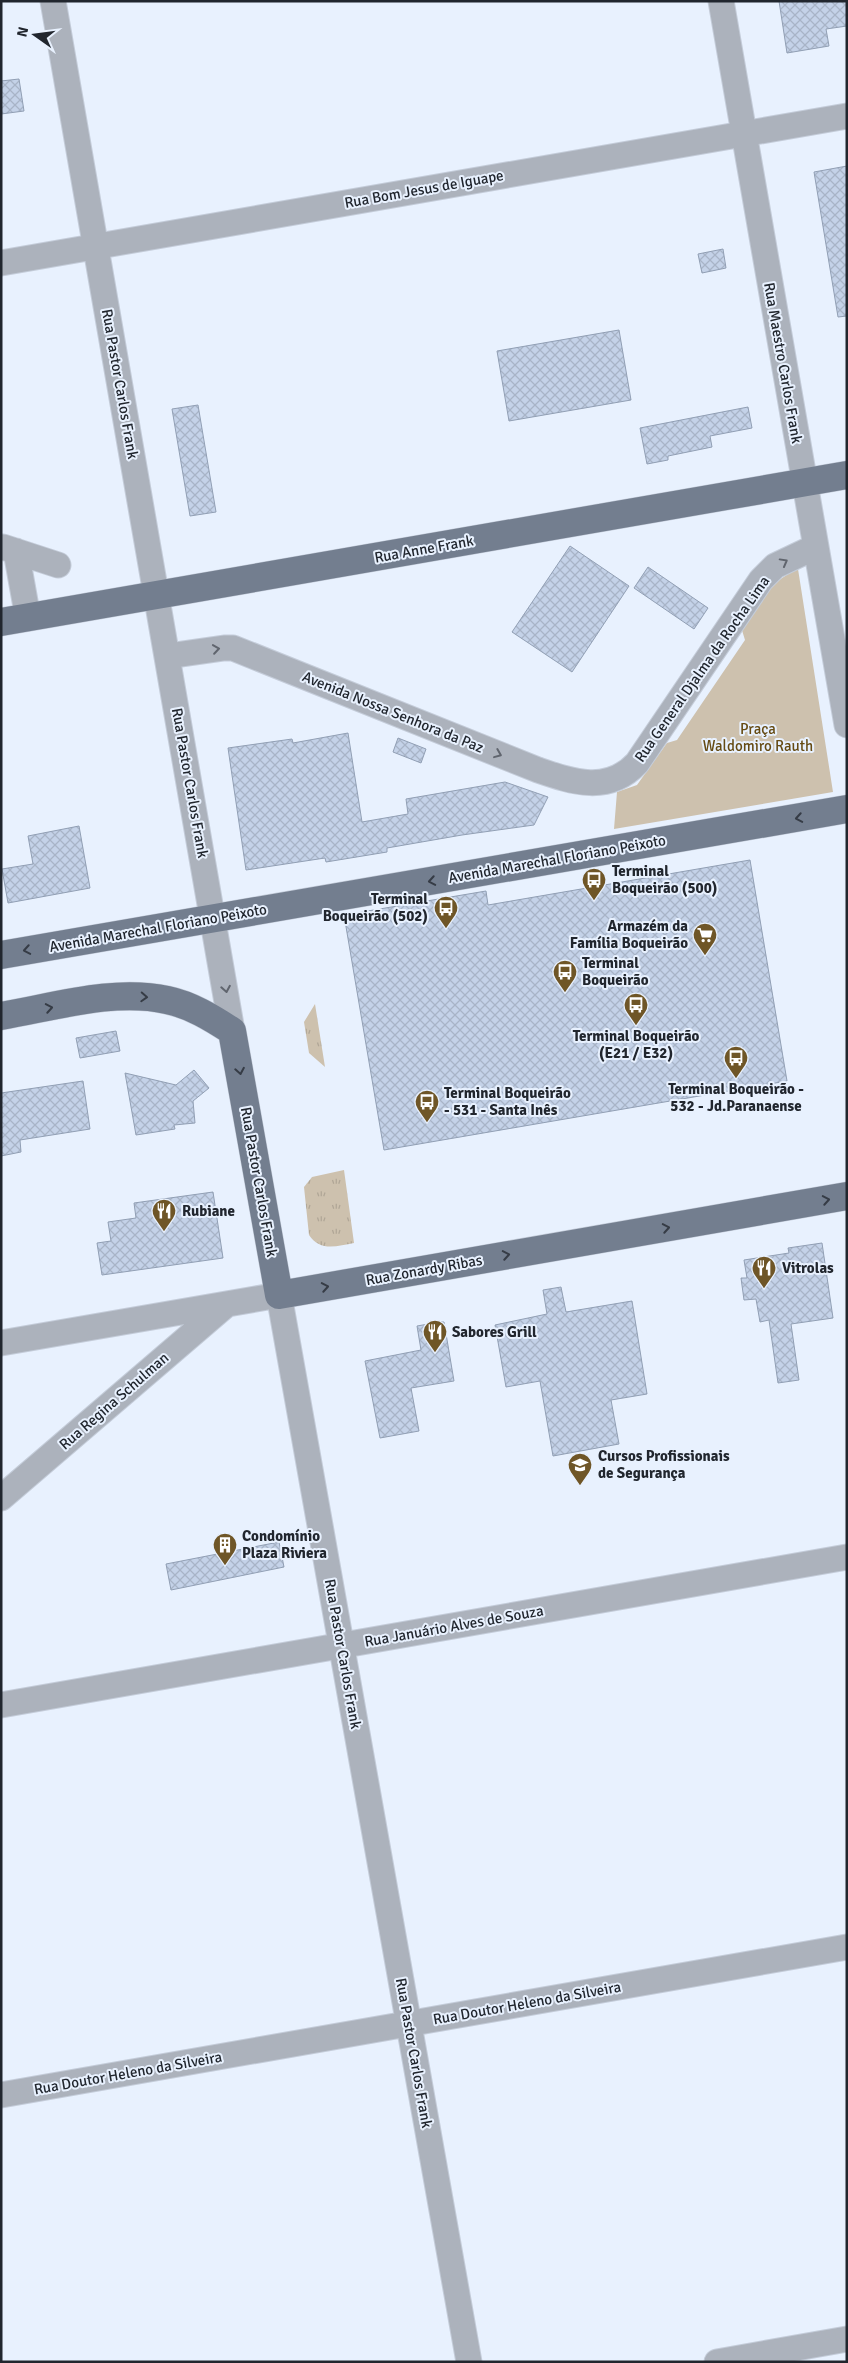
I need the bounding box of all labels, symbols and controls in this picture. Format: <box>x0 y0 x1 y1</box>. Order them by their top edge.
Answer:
north arrow <box>10 10 60 60</box>
text: N <box>13 25 32 39</box>
street label: Rua Bom Jesus de Iguape <box>343 166 505 212</box>
street label: Rua Maestro Carlos Frank <box>760 281 806 445</box>
street label: Rua Pastor Carlos Frank <box>98 308 142 461</box>
street label: Rua Anne Frank <box>373 531 475 567</box>
one-way arrow <box>778 558 787 568</box>
street label: Rua General Djalma da Rocha Lima <box>631 573 773 765</box>
one-way arrow <box>212 644 220 655</box>
street label: Avenida Nossa Senhora da Paz <box>300 667 487 757</box>
street label: Rua Pastor Carlos Frank <box>168 707 212 860</box>
park label: Praça Waldomiro Rauth <box>703 720 813 755</box>
one-way arrow <box>493 748 502 759</box>
one-way arrow <box>794 812 803 822</box>
street label: Avenida Marechal Floriano Peixoto <box>447 831 667 887</box>
place label: Terminal Boqueirão (500) <box>612 862 717 897</box>
bus stop icon: Terminal Boqueirão (500) <box>581 867 607 901</box>
one-way arrow <box>427 875 436 885</box>
place label: Terminal Boqueirão (502) <box>323 890 428 925</box>
bus stop icon: Terminal Boqueirão (502) <box>433 895 459 929</box>
street label: Avenida Marechal Floriano Peixoto <box>48 900 268 956</box>
place label: Armazém da Família Boqueirão <box>570 917 688 952</box>
supermarket icon: Armazém da Família Boqueirão <box>692 922 718 956</box>
one-way arrow <box>23 945 32 955</box>
place label: Terminal Boqueirão <box>582 954 649 989</box>
bus stop icon: Terminal Boqueirão <box>552 959 578 993</box>
one-way arrow <box>220 985 230 994</box>
one-way arrow <box>141 991 149 1002</box>
bus stop icon: Terminal Boqueirão (E21 / E32) <box>623 992 649 1026</box>
one-way arrow <box>44 1003 53 1013</box>
place label: Terminal Boqueirão (E21 / E32) <box>573 1027 700 1062</box>
bus stop icon: Terminal Boqueirão - 532 - Jd.Paranaense <box>723 1045 749 1079</box>
one-way arrow <box>234 1067 244 1076</box>
place label: Terminal Boqueirão - 532 - Jd.Paranaense <box>668 1080 804 1115</box>
place label: Terminal Boqueirão - 531 - Santa Inês <box>444 1084 571 1119</box>
bus stop icon: Terminal Boqueirão - 531 - Santa Inês <box>414 1089 440 1123</box>
street label: Rua Pastor Carlos Frank <box>237 1106 281 1259</box>
one-way arrow <box>822 1195 830 1205</box>
restaurant icon: Rubiane <box>151 1198 177 1232</box>
place label: Rubiane <box>182 1202 235 1220</box>
one-way arrow <box>662 1223 670 1233</box>
street label: Rua Zonardy Ribas <box>364 1251 484 1289</box>
one-way arrow <box>501 1251 510 1261</box>
restaurant icon: Vitrolas <box>751 1255 777 1289</box>
place label: Vitrolas <box>782 1259 834 1277</box>
one-way arrow <box>321 1282 330 1292</box>
restaurant icon: Sabores Grill <box>422 1319 448 1353</box>
place label: Sabores Grill <box>452 1323 537 1341</box>
street label: Rua Regina Schulman <box>56 1349 172 1453</box>
place label: Cursos Profissionais de Segurança <box>598 1447 730 1482</box>
school or university icon: Cursos Profissionais de Segurança <box>567 1452 593 1486</box>
place label: Condomínio Plaza Riviera <box>242 1527 327 1562</box>
building icon: Condomínio Plaza Riviera <box>212 1532 238 1566</box>
street label: Rua Pastor Carlos Frank <box>321 1578 365 1731</box>
street label: Rua Januário Alves de Souza <box>363 1601 545 1651</box>
street label: Rua Pastor Carlos Frank <box>392 1977 436 2130</box>
street label: Rua Doutor Heleno da Silveira <box>432 1978 622 2028</box>
street label: Rua Doutor Heleno da Silveira <box>33 2048 223 2098</box>

